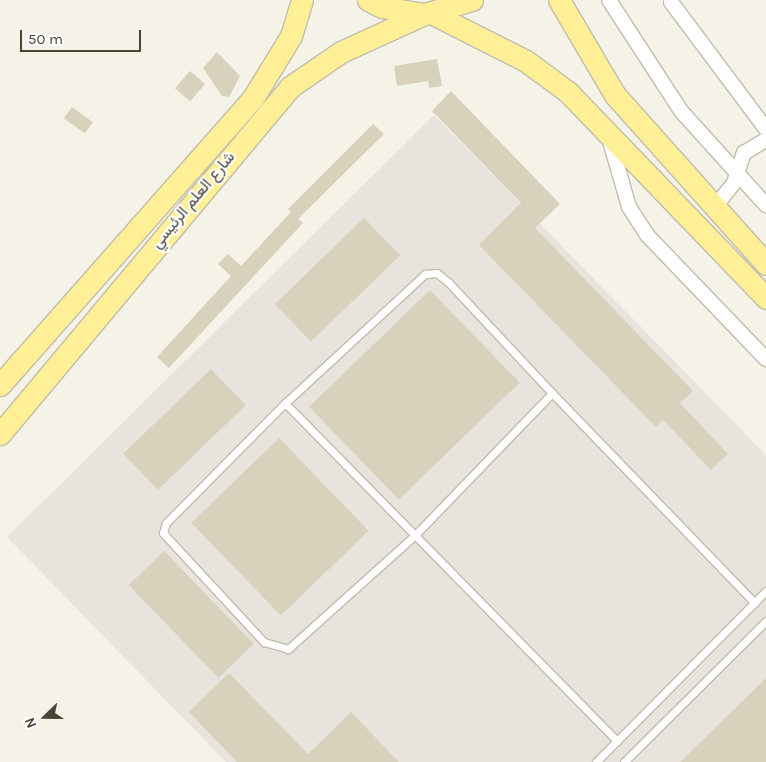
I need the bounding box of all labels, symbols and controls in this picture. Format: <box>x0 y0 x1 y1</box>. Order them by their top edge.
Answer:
scale bar <box>22 20 144 52</box>
text: 50 m <box>28 30 63 48</box>
street label: شارع العلم الرئيسي <box>147 148 239 252</box>
north arrow <box>20 692 70 742</box>
text: N <box>21 715 40 731</box>

